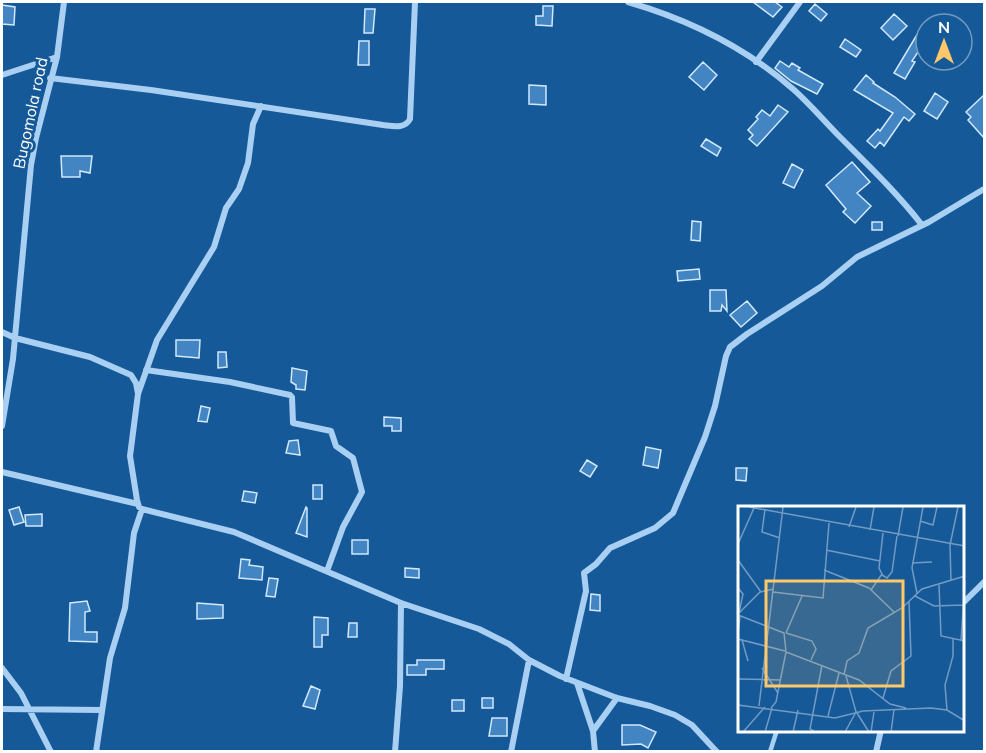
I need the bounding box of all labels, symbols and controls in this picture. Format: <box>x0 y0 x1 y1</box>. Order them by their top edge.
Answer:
north arrow <box>914 12 974 72</box>
text: N <box>938 17 950 37</box>
street label: Bugomola road <box>8 55 52 171</box>
inset map <box>738 506 965 732</box>

